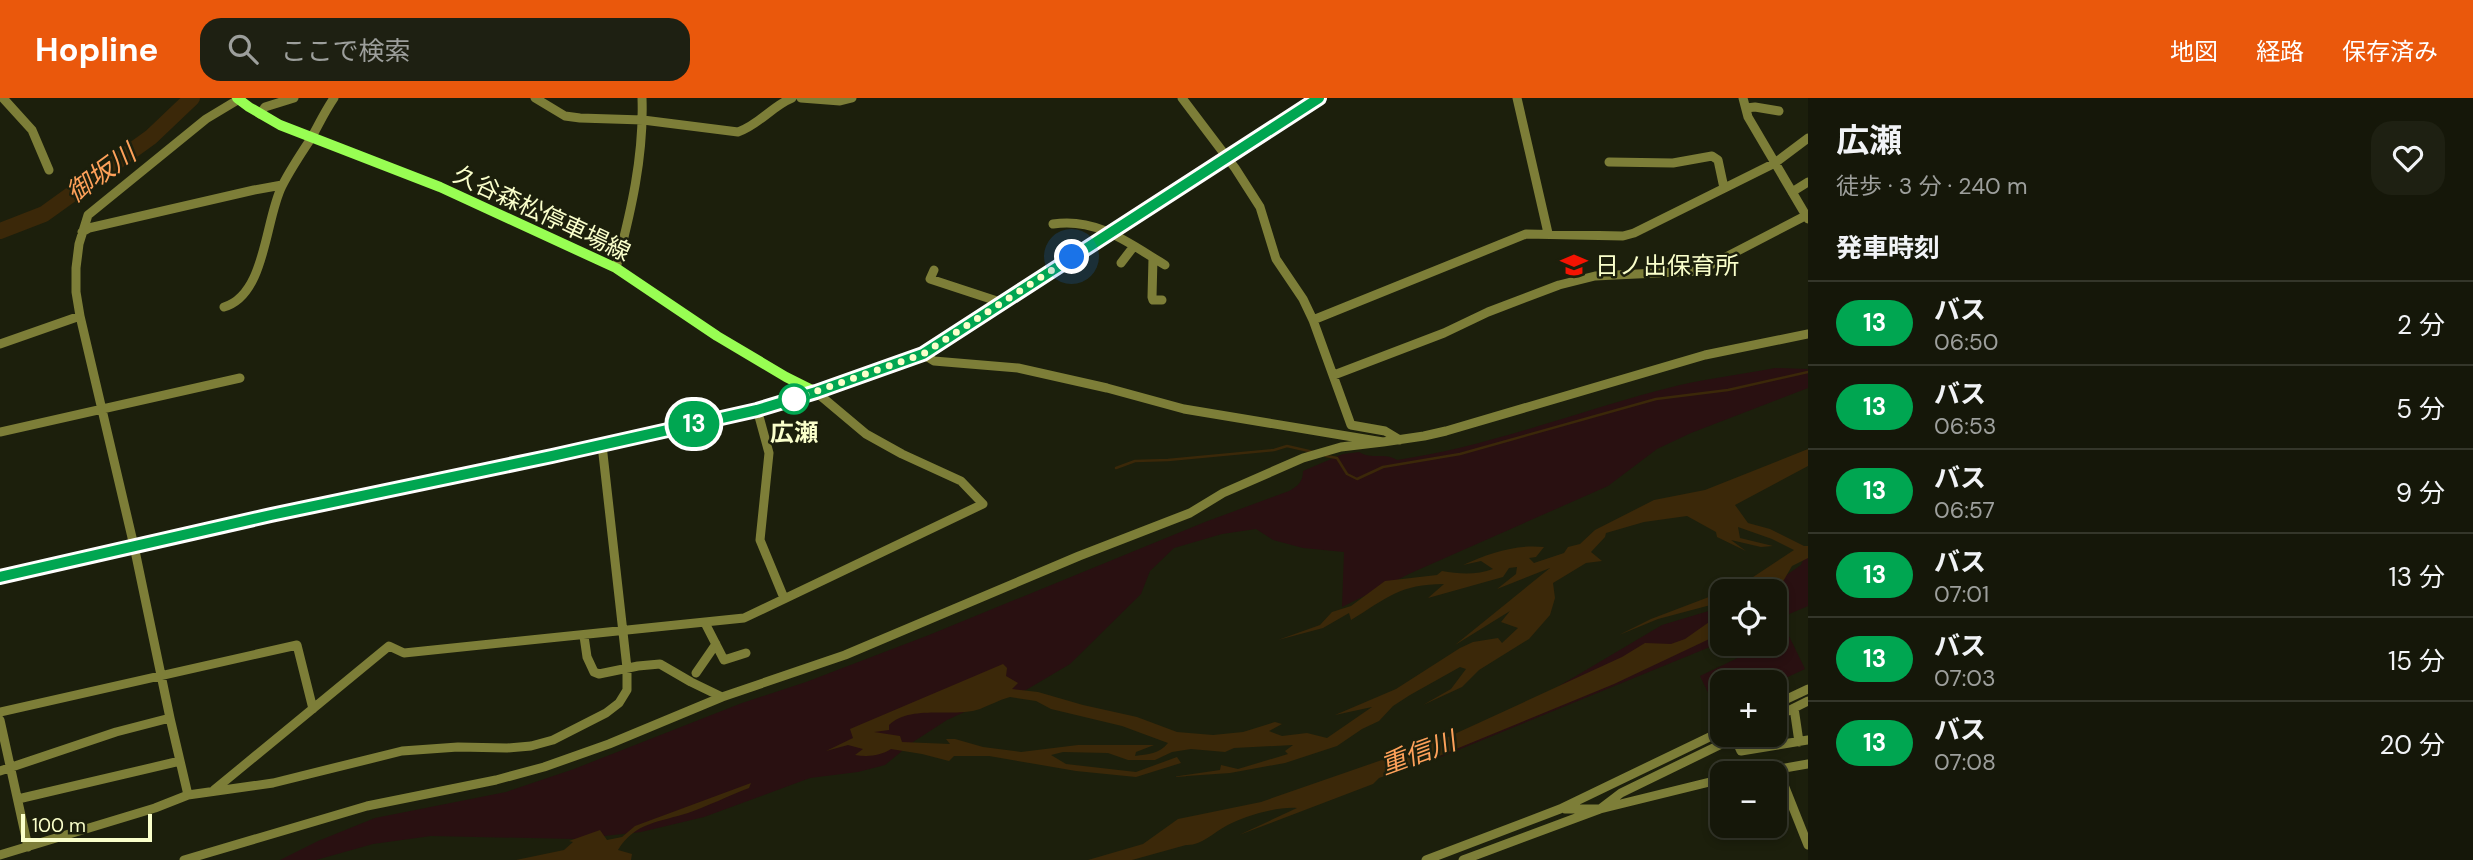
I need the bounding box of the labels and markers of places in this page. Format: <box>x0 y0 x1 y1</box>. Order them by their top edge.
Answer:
school or university icon: 日ノ出保育所 <box>1559 250 1589 280</box>
place label: 日ノ出保育所 <box>1595 250 1739 281</box>
marker: 広瀬 <box>779 384 809 414</box>
place label: 広瀬 <box>770 417 818 448</box>

